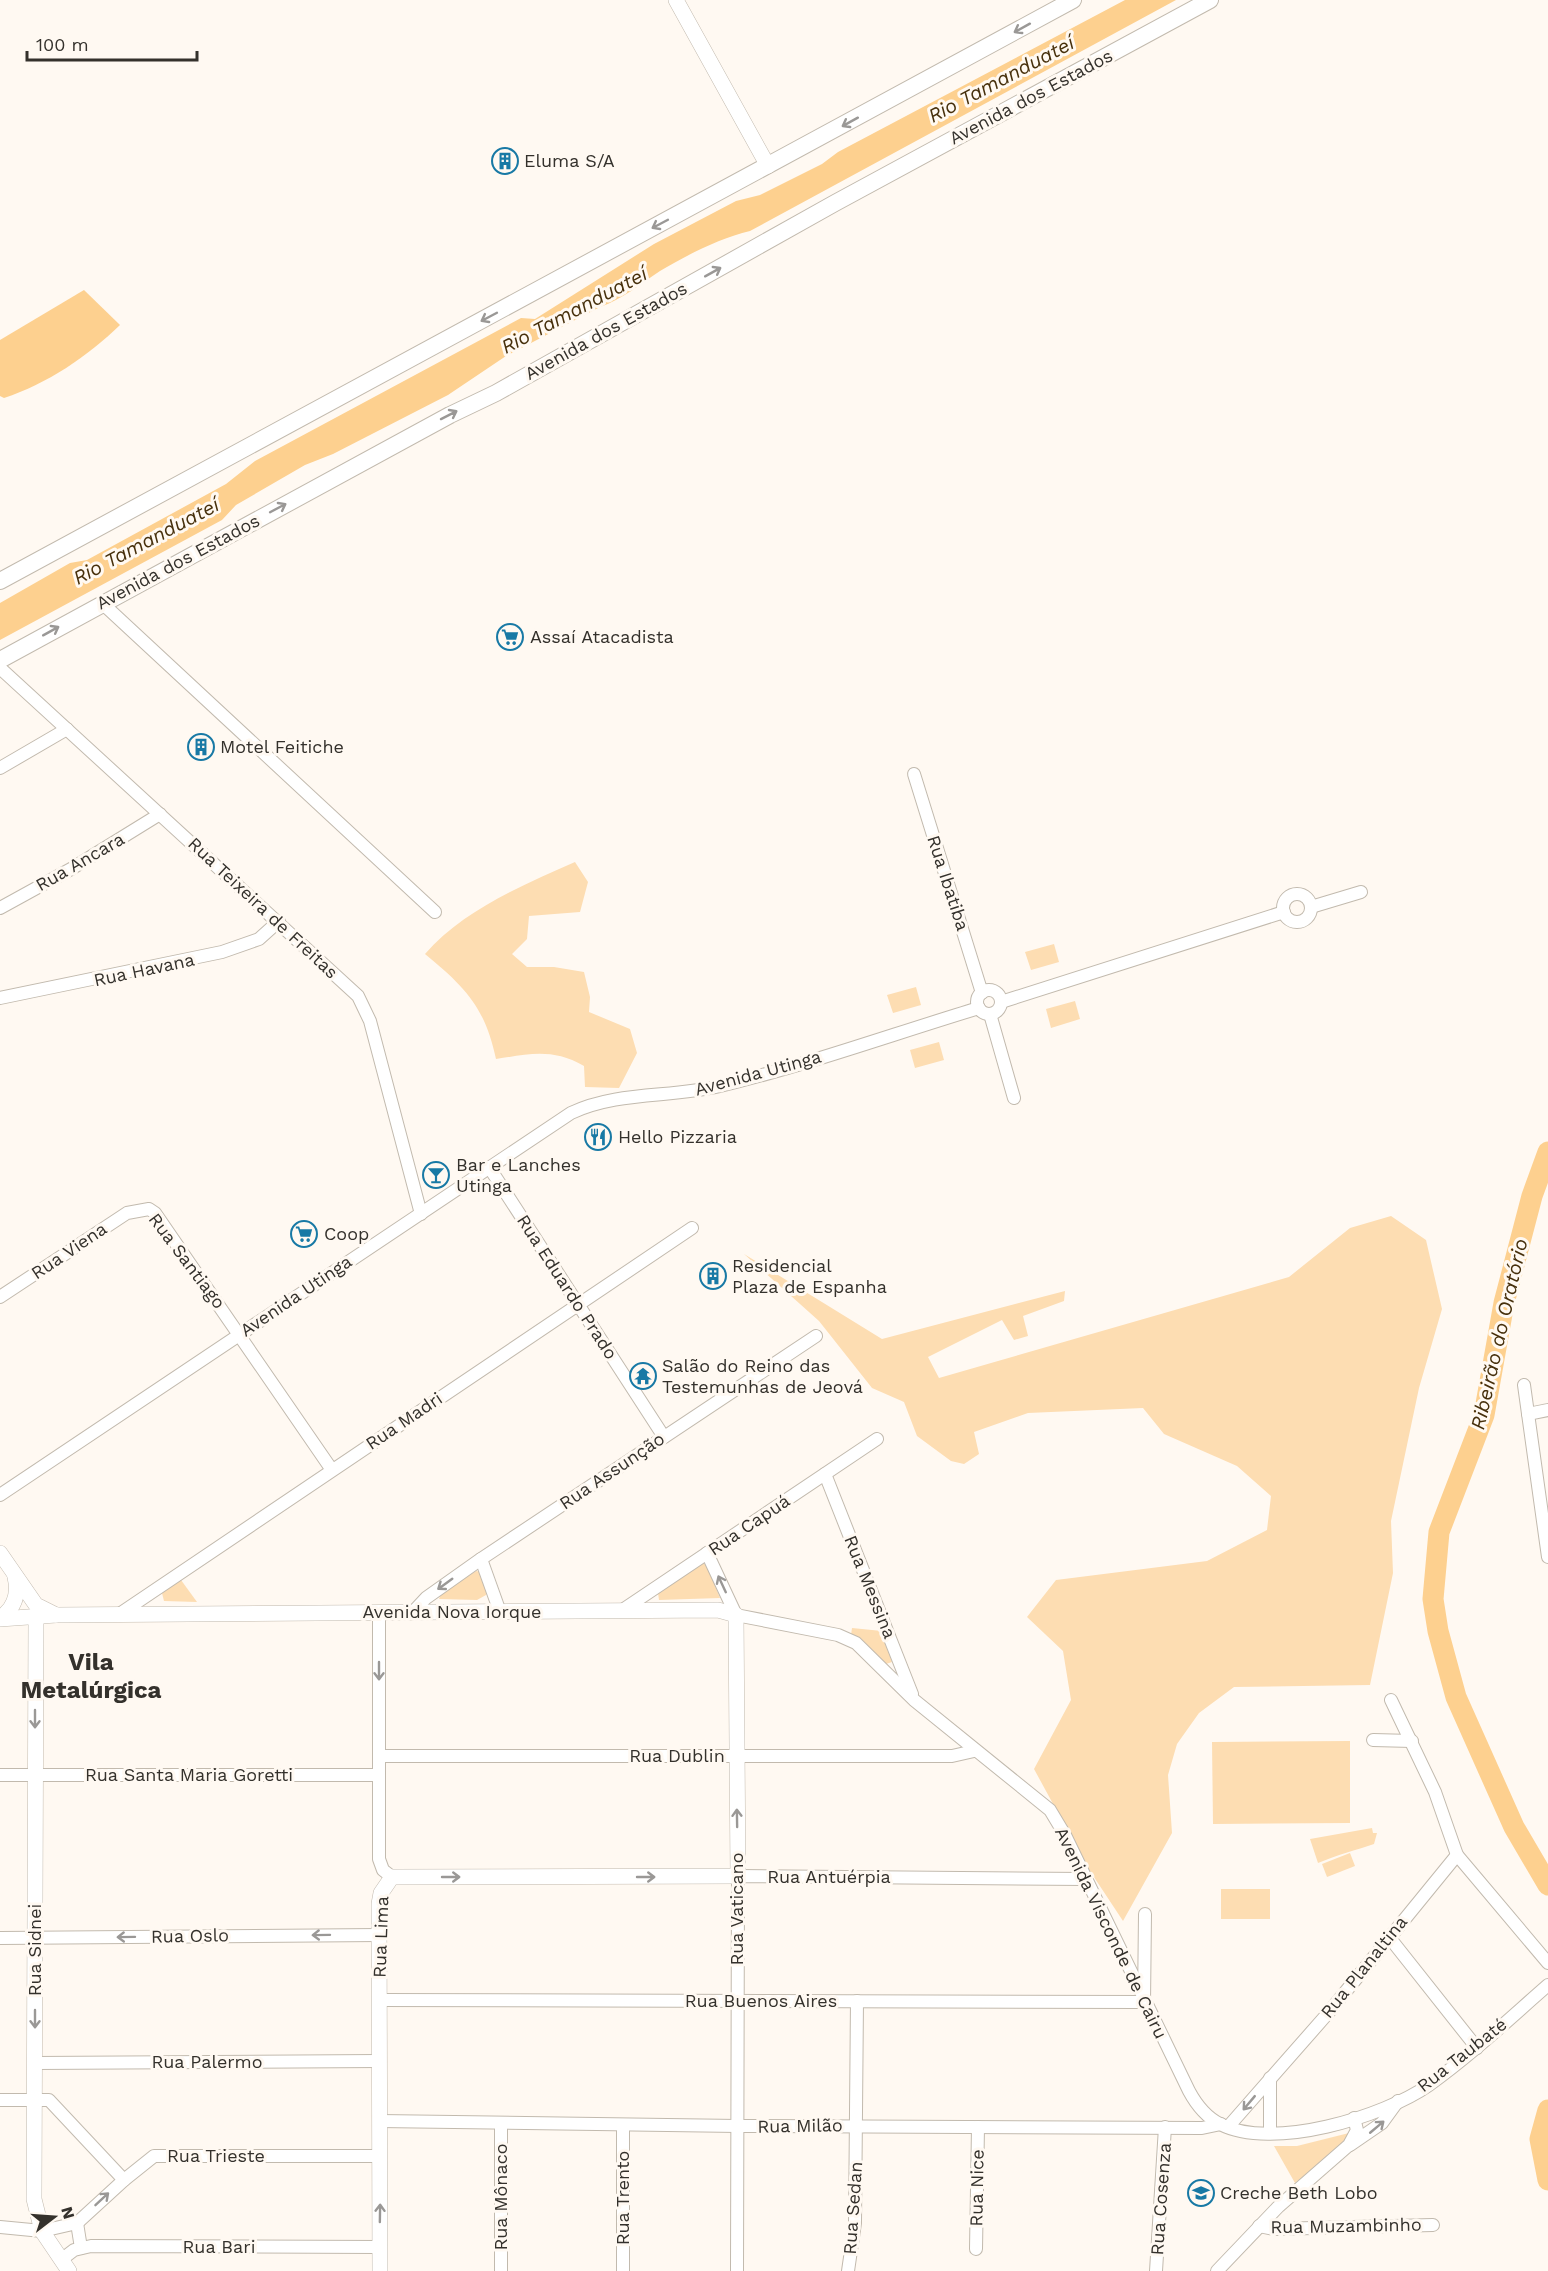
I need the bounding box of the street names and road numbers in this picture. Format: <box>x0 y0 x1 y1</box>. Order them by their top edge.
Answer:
street label: Avenida dos Estados <box>945 45 1116 149</box>
street label: Avenida dos Estados <box>521 277 691 384</box>
street label: Avenida dos Estados <box>92 510 263 614</box>
street label: Rua Ancara <box>32 828 128 895</box>
street label: Rua Teixeira de Freitas <box>184 833 343 983</box>
street label: Rua Ibatiba <box>923 833 974 933</box>
street label: Rua Havana <box>92 949 196 990</box>
street label: Avenida Utinga <box>692 1046 823 1100</box>
street label: Rua Santiago <box>145 1209 230 1313</box>
street label: Rua Eduardo Prado <box>513 1211 622 1363</box>
street label: Rua Viena <box>27 1218 110 1283</box>
street label: Avenida Utinga <box>236 1250 356 1341</box>
street label: Rua Madri <box>362 1387 446 1454</box>
street label: Rua Assunção <box>555 1428 668 1513</box>
street label: Rua Capuá <box>704 1490 794 1560</box>
street label: Rua Messina <box>840 1532 901 1642</box>
street label: Avenida Nova Iorque <box>363 1601 541 1622</box>
street label: Rua Dublin <box>629 1745 725 1766</box>
street label: Rua Santa Maria Goretti <box>85 1764 293 1785</box>
street label: Avenida Visconde de Cairu <box>1051 1824 1172 2042</box>
street label: Rua Vaticano <box>726 1852 747 1966</box>
street label: Rua Antuérpia <box>767 1866 891 1887</box>
street label: Rua Lima <box>369 1896 392 1978</box>
street label: Rua Sidnei <box>24 1904 45 1996</box>
street label: Rua Planaltina <box>1316 1911 1411 2022</box>
street label: Rua Oslo <box>151 1924 229 1947</box>
street label: Rua Buenos Aires <box>685 1990 837 2011</box>
street label: Rua Taubaté <box>1413 2013 1511 2096</box>
street label: Rua Palermo <box>151 2051 263 2072</box>
street label: Rua Milão <box>757 2114 843 2137</box>
street label: Rua Cosenza <box>1146 2142 1175 2256</box>
street label: Rua Mônaco <box>490 2143 511 2251</box>
street label: Rua Trieste <box>167 2145 265 2166</box>
street label: Rua Nice <box>965 2149 988 2227</box>
street label: Rua Trento <box>612 2151 633 2245</box>
street label: Rua Sedan <box>839 2161 866 2255</box>
street label: Rua Muzambinho <box>1270 2214 1422 2237</box>
street label: Rua Bari <box>183 2236 255 2257</box>

